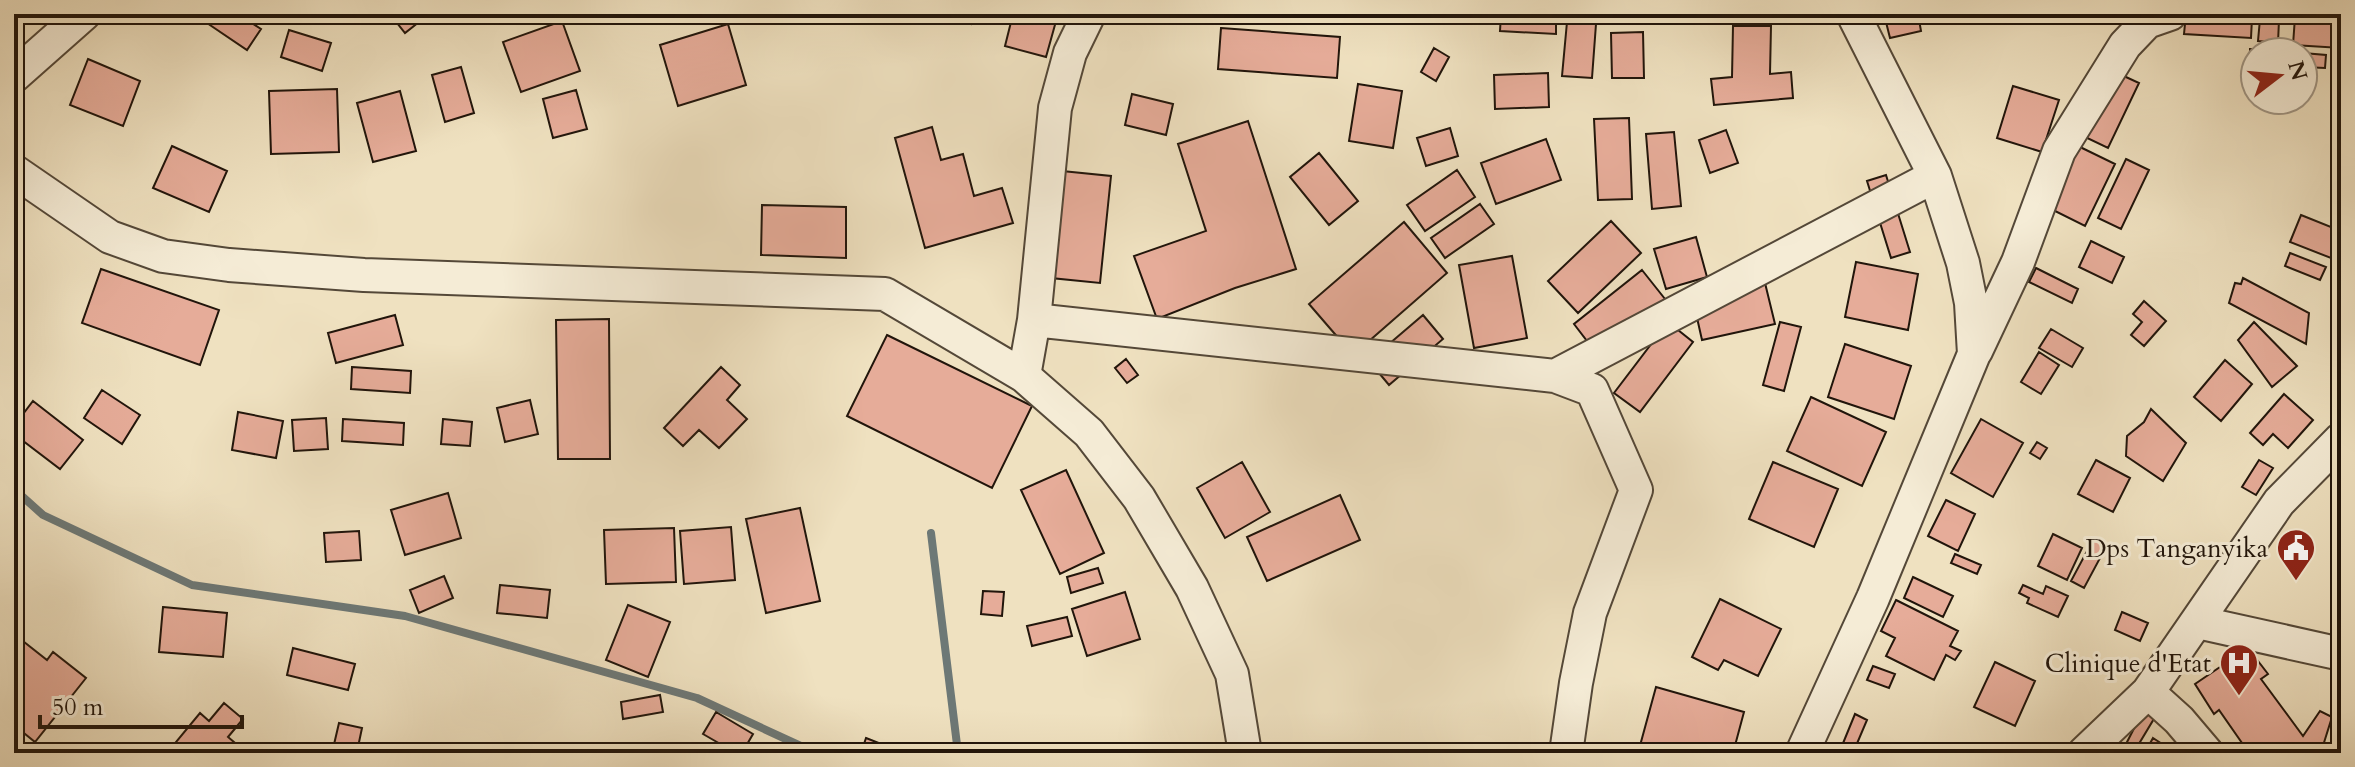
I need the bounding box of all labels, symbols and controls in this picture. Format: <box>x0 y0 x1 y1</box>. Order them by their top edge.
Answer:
north arrow <box>2239 36 2319 116</box>
text: N <box>2280 57 2314 84</box>
public building icon: Dps Tanganyika <box>2275 527 2317 582</box>
place label: Dps Tanganyika <box>2085 531 2268 566</box>
hospital icon: Clinique d'Etat <box>2218 642 2260 697</box>
place label: Clinique d'Etat <box>2045 646 2211 681</box>
scale bar <box>40 679 242 729</box>
text: 50 m <box>52 691 104 724</box>

